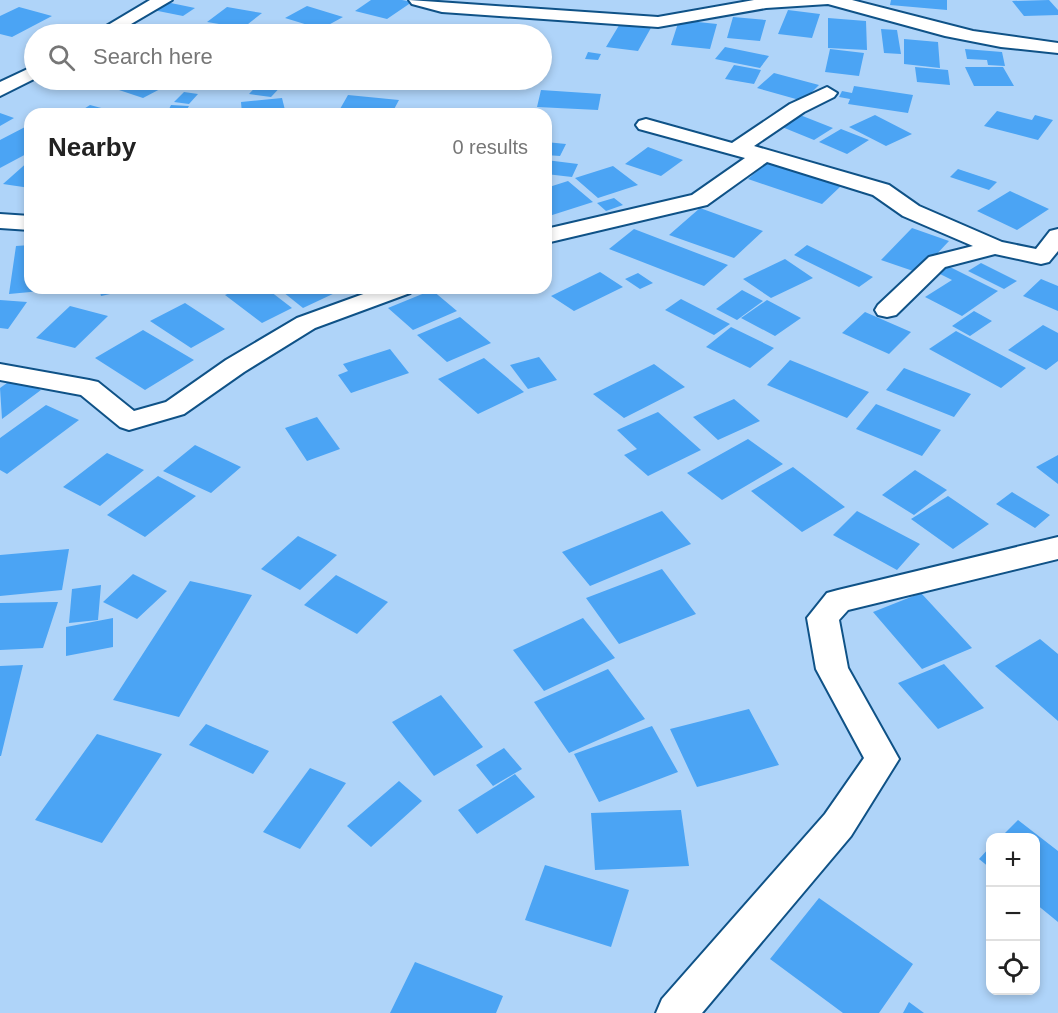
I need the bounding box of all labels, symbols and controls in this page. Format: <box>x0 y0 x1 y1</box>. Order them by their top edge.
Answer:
search box <box>24 24 552 90</box>
icon: search <box>45 41 78 74</box>
text: Search here <box>93 44 213 69</box>
text: Nearby <box>48 132 136 162</box>
text: 0 results <box>452 136 528 158</box>
map controls <box>986 833 1040 995</box>
button: + <box>986 833 1040 887</box>
button: − <box>986 887 1040 941</box>
button: locate <box>986 941 1040 995</box>

